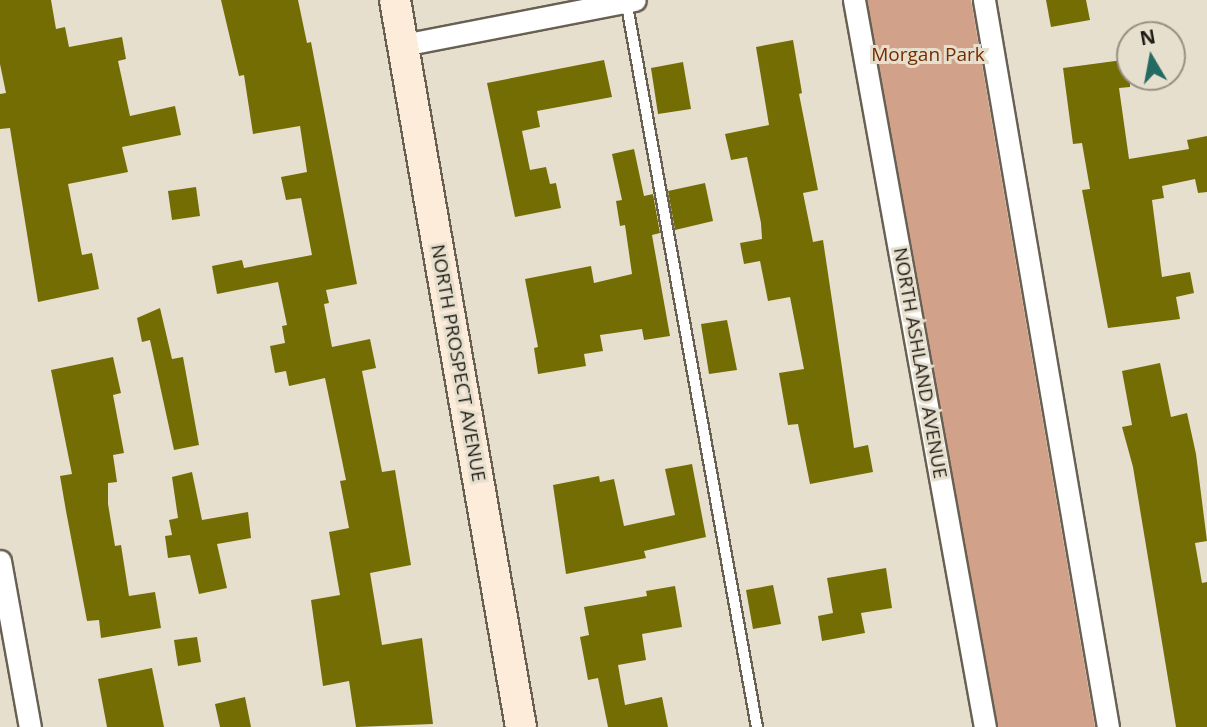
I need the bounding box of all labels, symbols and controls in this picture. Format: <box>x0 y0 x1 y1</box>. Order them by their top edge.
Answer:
north arrow <box>1116 21 1186 91</box>
text: N <box>1138 23 1158 51</box>
park label: Morgan Park <box>871 44 985 66</box>
street label: NORTH PROSPECT AVENUE <box>426 243 490 483</box>
street label: NORTH ASHLAND AVENUE <box>888 246 952 480</box>

